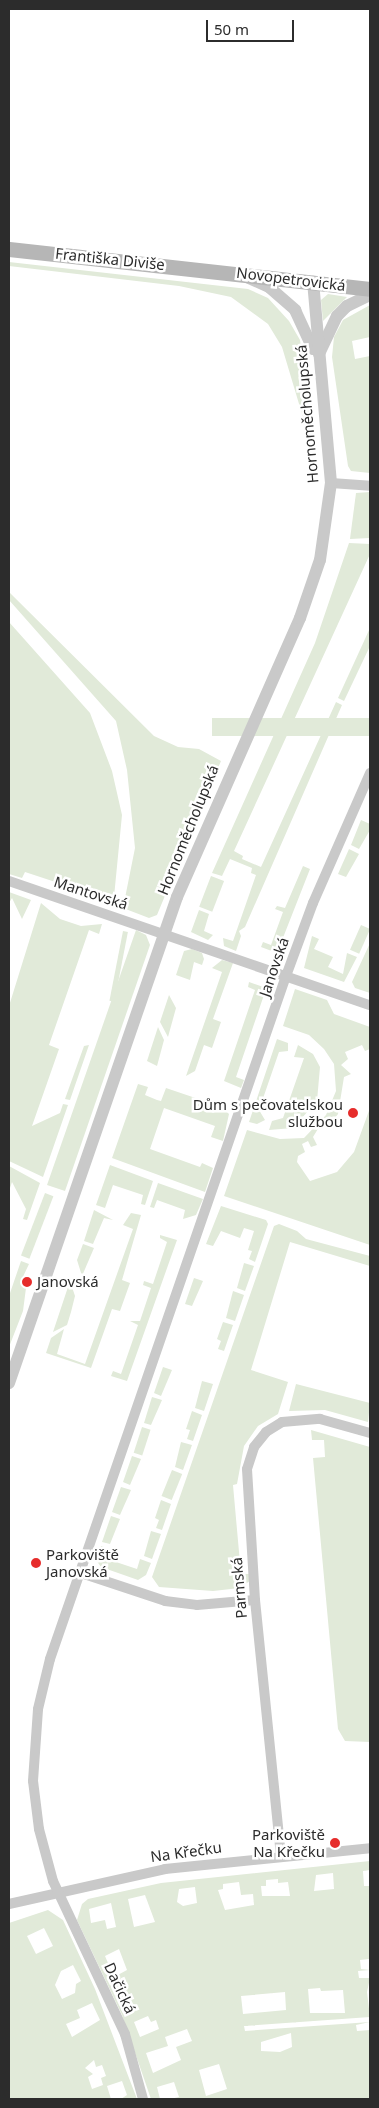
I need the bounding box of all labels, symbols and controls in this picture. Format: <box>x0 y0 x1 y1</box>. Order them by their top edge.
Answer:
scale bar <box>209 10 296 42</box>
text: 50 m <box>214 19 249 39</box>
street label: Františka Diviše <box>54 244 166 274</box>
street label: Novopetrovická <box>235 263 347 295</box>
street label: Hornoměcholupská <box>292 344 322 484</box>
street label: Hornoměcholupská <box>154 762 222 898</box>
street label: Mantovská <box>52 873 130 913</box>
street label: Janovská <box>255 935 293 999</box>
place label: Dům s pečovatelskou službou <box>193 1095 343 1130</box>
marker: Dům s pečovatelskou službou <box>347 1107 359 1119</box>
place label: Janovská <box>37 1273 99 1291</box>
marker: Janovská <box>21 1276 33 1288</box>
place label: Parkoviště Janovská <box>46 1545 119 1580</box>
marker: Parkoviště Janovská <box>30 1557 42 1569</box>
street label: Parmská <box>227 1557 251 1619</box>
place label: Parkoviště Na Křečku <box>252 1825 325 1860</box>
marker: Parkoviště Na Křečku <box>329 1837 341 1849</box>
street label: Na Křečku <box>149 1838 223 1866</box>
street label: Dačická <box>100 1960 140 2016</box>

